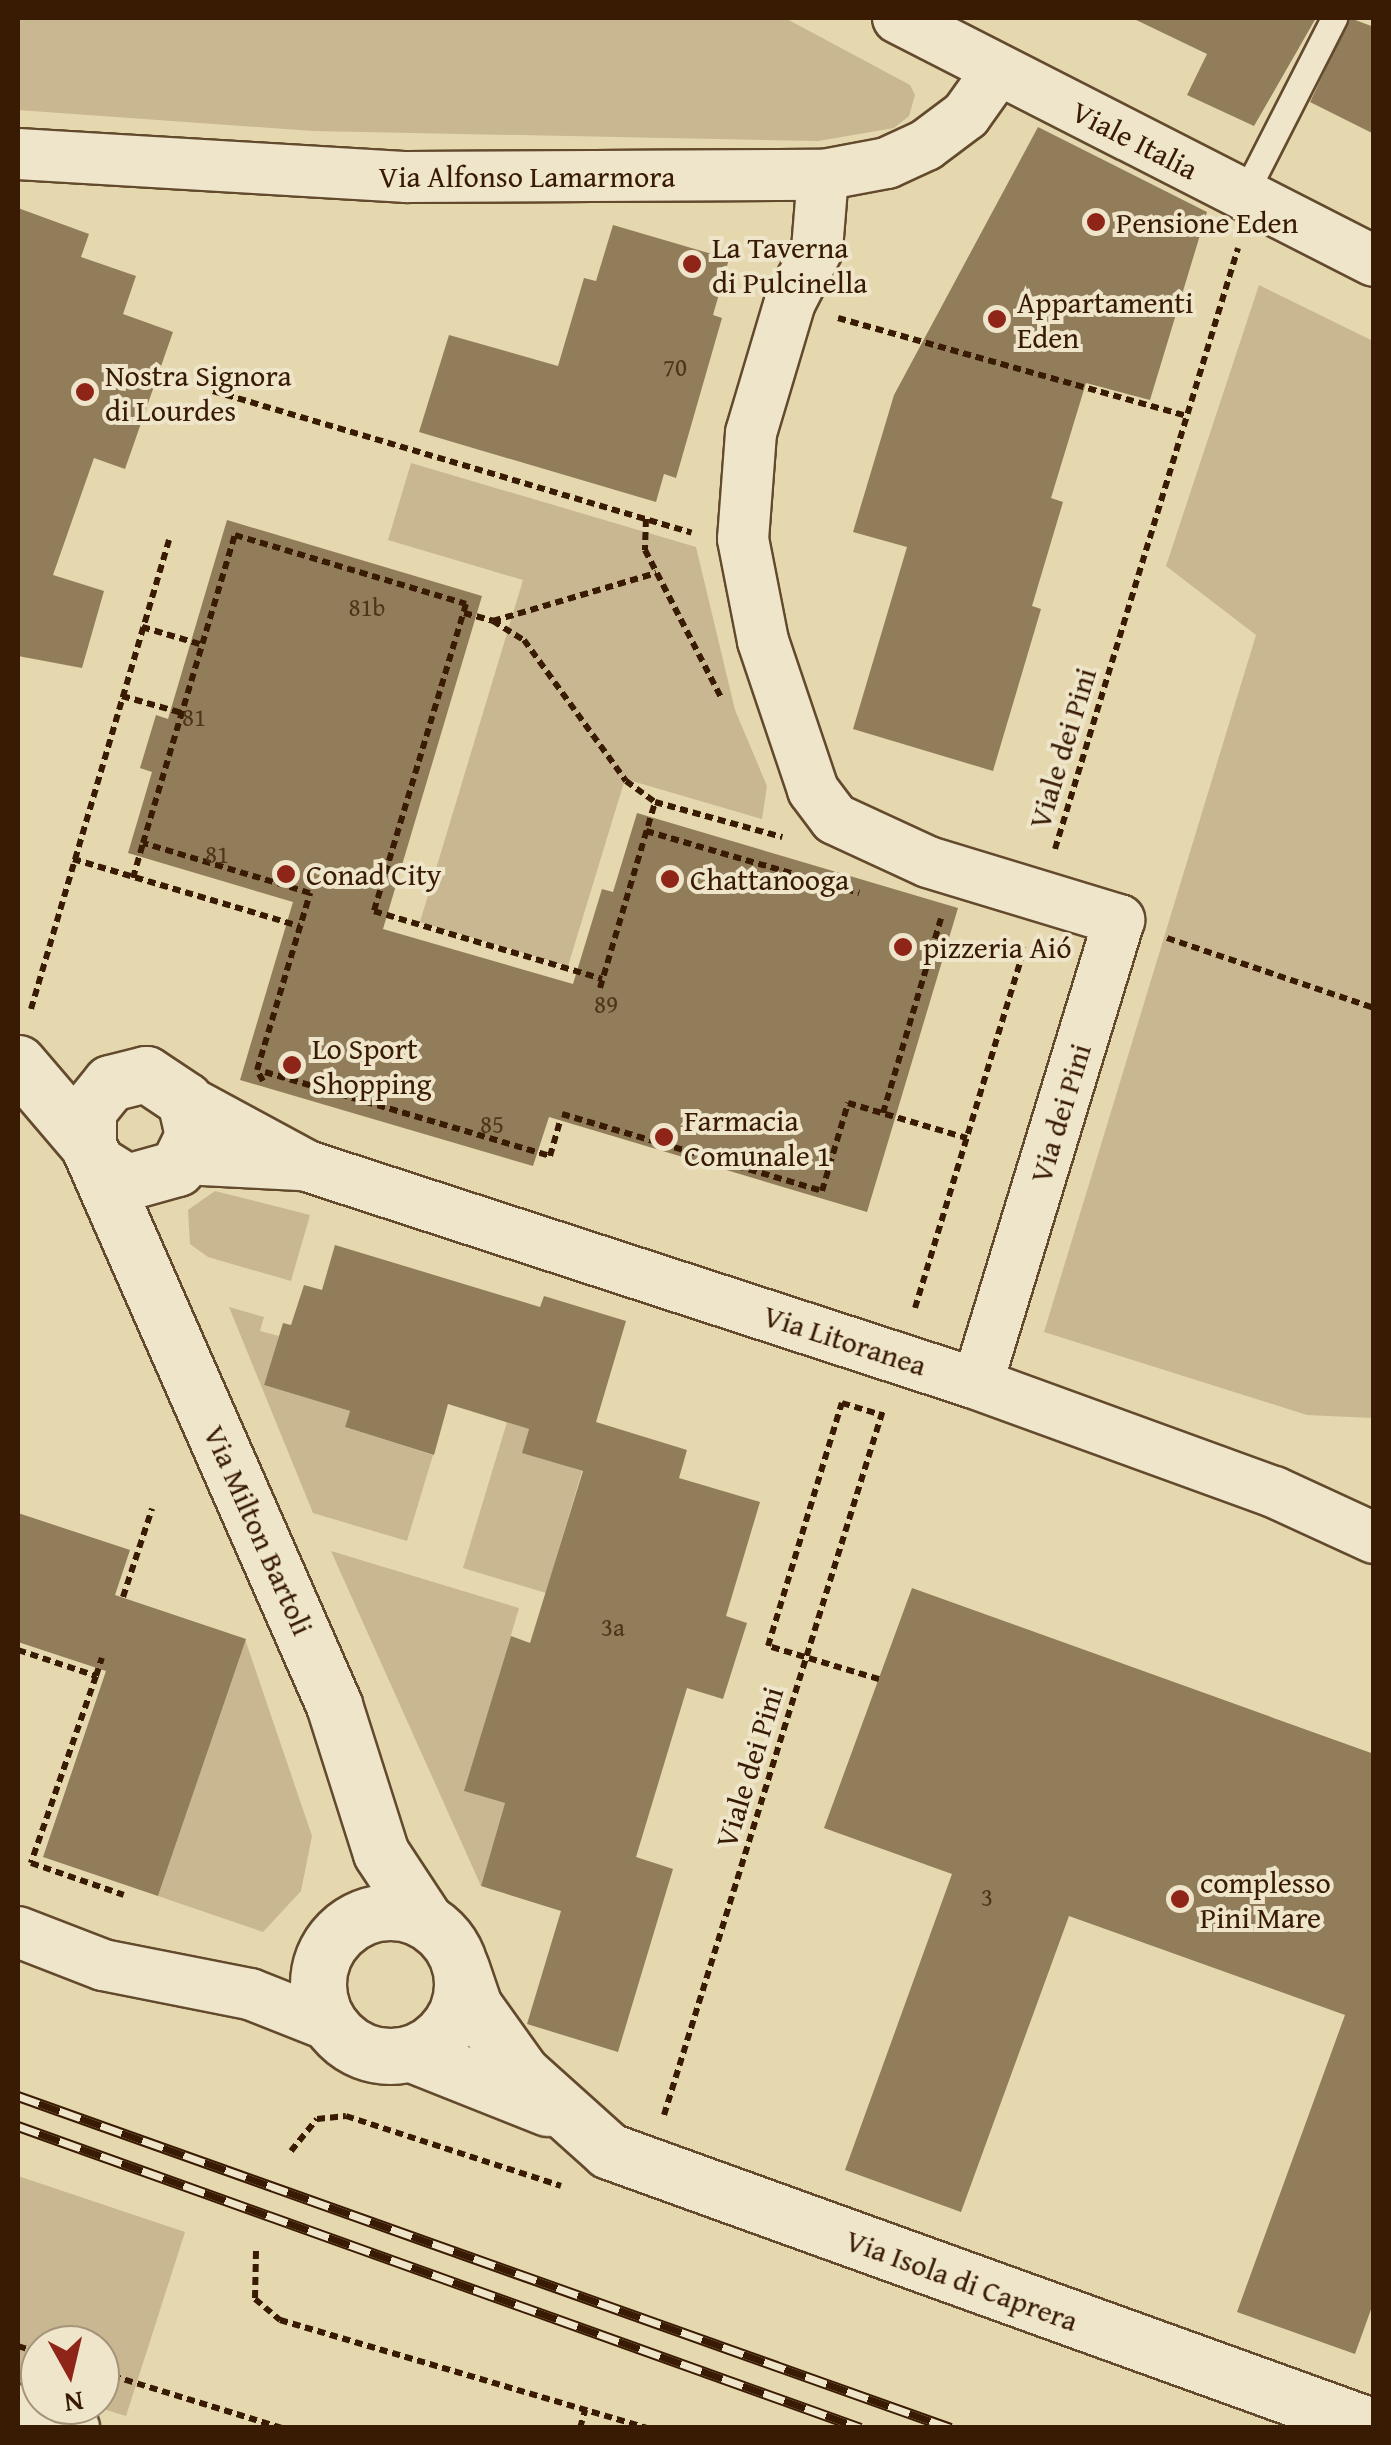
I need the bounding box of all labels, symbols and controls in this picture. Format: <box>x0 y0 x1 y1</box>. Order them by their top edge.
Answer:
street label: Viale Italia <box>1066 93 1204 187</box>
street label: Via Alfonso Lamarmora <box>379 158 675 194</box>
place label: Pensione Eden <box>1116 204 1298 240</box>
marker: Pensione Eden <box>1085 211 1107 233</box>
place label: La Taverna di Pulcinella <box>712 229 867 300</box>
marker: La Taverna di Pulcinella <box>681 253 703 275</box>
place label: Appartamenti Eden <box>1017 284 1193 354</box>
marker: Appartamenti Eden <box>986 308 1008 330</box>
house number: 70 <box>663 352 687 382</box>
place label: Nostra Signora di Lourdes <box>105 357 292 428</box>
marker: Nostra Signora di Lourdes <box>74 381 96 403</box>
house number: 81b <box>348 592 386 622</box>
street label: Viale dei Pini <box>1020 663 1104 833</box>
house number: 81 <box>182 702 206 732</box>
house number: 81 <box>205 839 229 869</box>
place label: Conad City <box>306 856 442 892</box>
place label: Chattanooga <box>690 861 849 897</box>
marker: Conad City <box>275 863 297 885</box>
marker: Chattanooga <box>659 868 681 890</box>
place label: pizzeria Aió <box>923 929 1071 965</box>
marker: pizzeria Aió <box>892 936 914 958</box>
house number: 89 <box>594 989 618 1019</box>
place label: Lo Sport Shopping <box>312 1030 431 1100</box>
street label: Via dei Pini <box>1022 1039 1098 1187</box>
marker: Lo Sport Shopping <box>281 1054 303 1076</box>
place label: Farmacia Comunale 1 <box>684 1102 831 1172</box>
house number: 85 <box>480 1109 504 1139</box>
marker: Farmacia Comunale 1 <box>653 1126 675 1148</box>
street label: Via Litoranea <box>759 1297 931 1383</box>
street label: Via Milton Bartoli <box>197 1419 321 1641</box>
house number: 3a <box>601 1612 625 1642</box>
street label: Viale dei Pini <box>707 1682 791 1852</box>
place label: complesso Pini Mare <box>1200 1864 1331 1934</box>
house number: 3 <box>981 1882 993 1912</box>
marker: complesso Pini Mare <box>1169 1888 1191 1910</box>
street label: Via Isola di Caprera <box>841 2221 1083 2339</box>
north arrow <box>20 2325 120 2425</box>
text: N <box>62 2382 86 2425</box>

